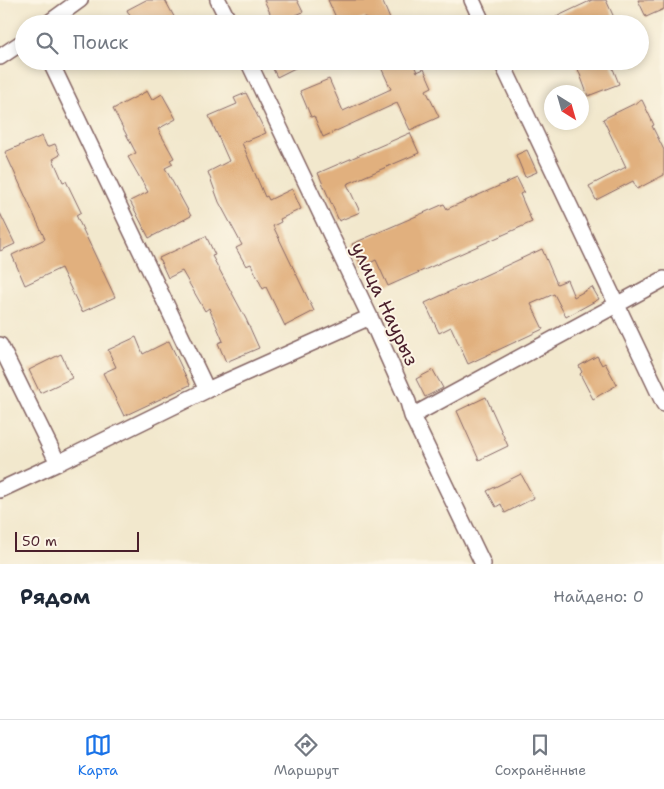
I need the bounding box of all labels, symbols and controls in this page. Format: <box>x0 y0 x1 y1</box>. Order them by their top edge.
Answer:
search box <box>15 15 649 70</box>
icon: search <box>33 29 61 57</box>
text: Поиск <box>73 30 128 55</box>
north arrow <box>544 85 589 130</box>
street label: улица Наурыз <box>345 238 425 370</box>
scale bar <box>15 529 139 552</box>
text: 50 m <box>22 532 57 550</box>
text: Рядом <box>20 583 90 611</box>
text: Найдено: 0 <box>553 586 644 607</box>
tab: Карта <box>78 731 118 779</box>
tab: Маршрут <box>274 731 339 779</box>
tab: Сохранённые <box>495 731 586 779</box>

